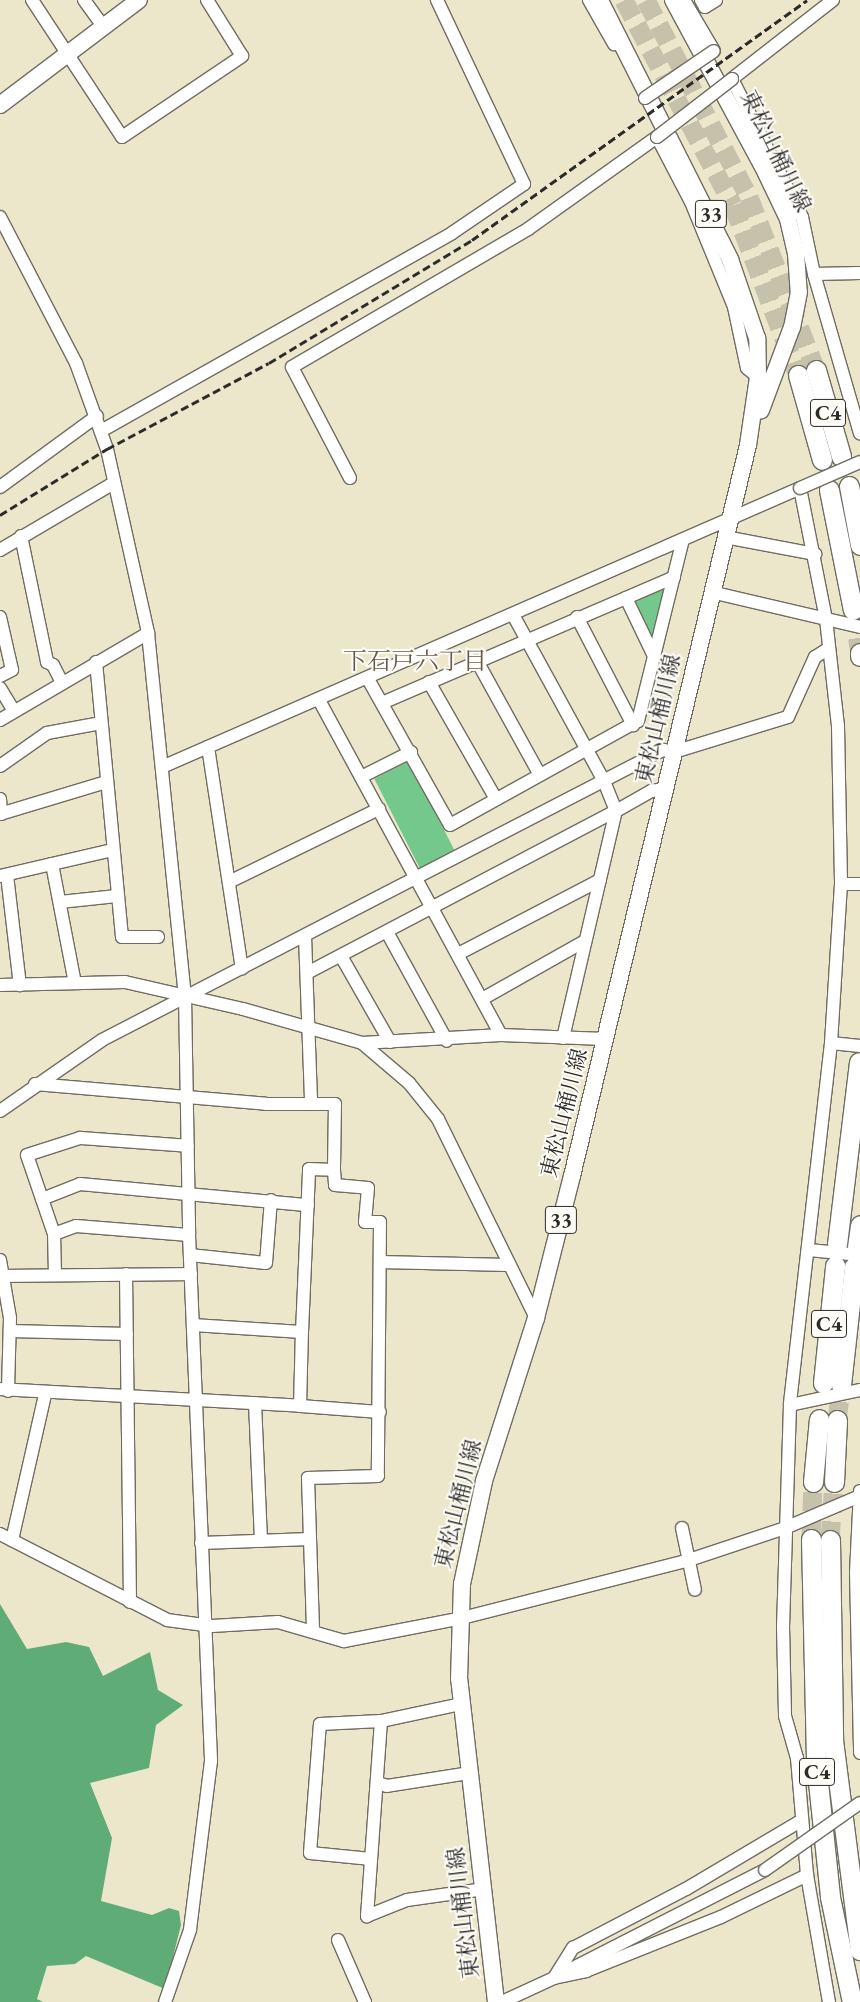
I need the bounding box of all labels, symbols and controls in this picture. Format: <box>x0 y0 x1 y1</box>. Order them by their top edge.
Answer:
street label: 東松山桶川線 <box>735 86 817 216</box>
road number: 33 <box>695 195 727 232</box>
road number: C4 <box>809 394 847 432</box>
district label: 下石戸六丁目 <box>343 647 487 675</box>
street label: 東松山桶川線 <box>630 652 686 786</box>
street label: 東松山桶川線 <box>535 1046 593 1180</box>
road number: 33 <box>545 1202 577 1238</box>
road number: C4 <box>810 1306 848 1342</box>
street label: 東松山桶川線 <box>429 1437 487 1571</box>
road number: C4 <box>798 1754 836 1790</box>
street label: 東松山桶川線 <box>442 1846 484 1980</box>

